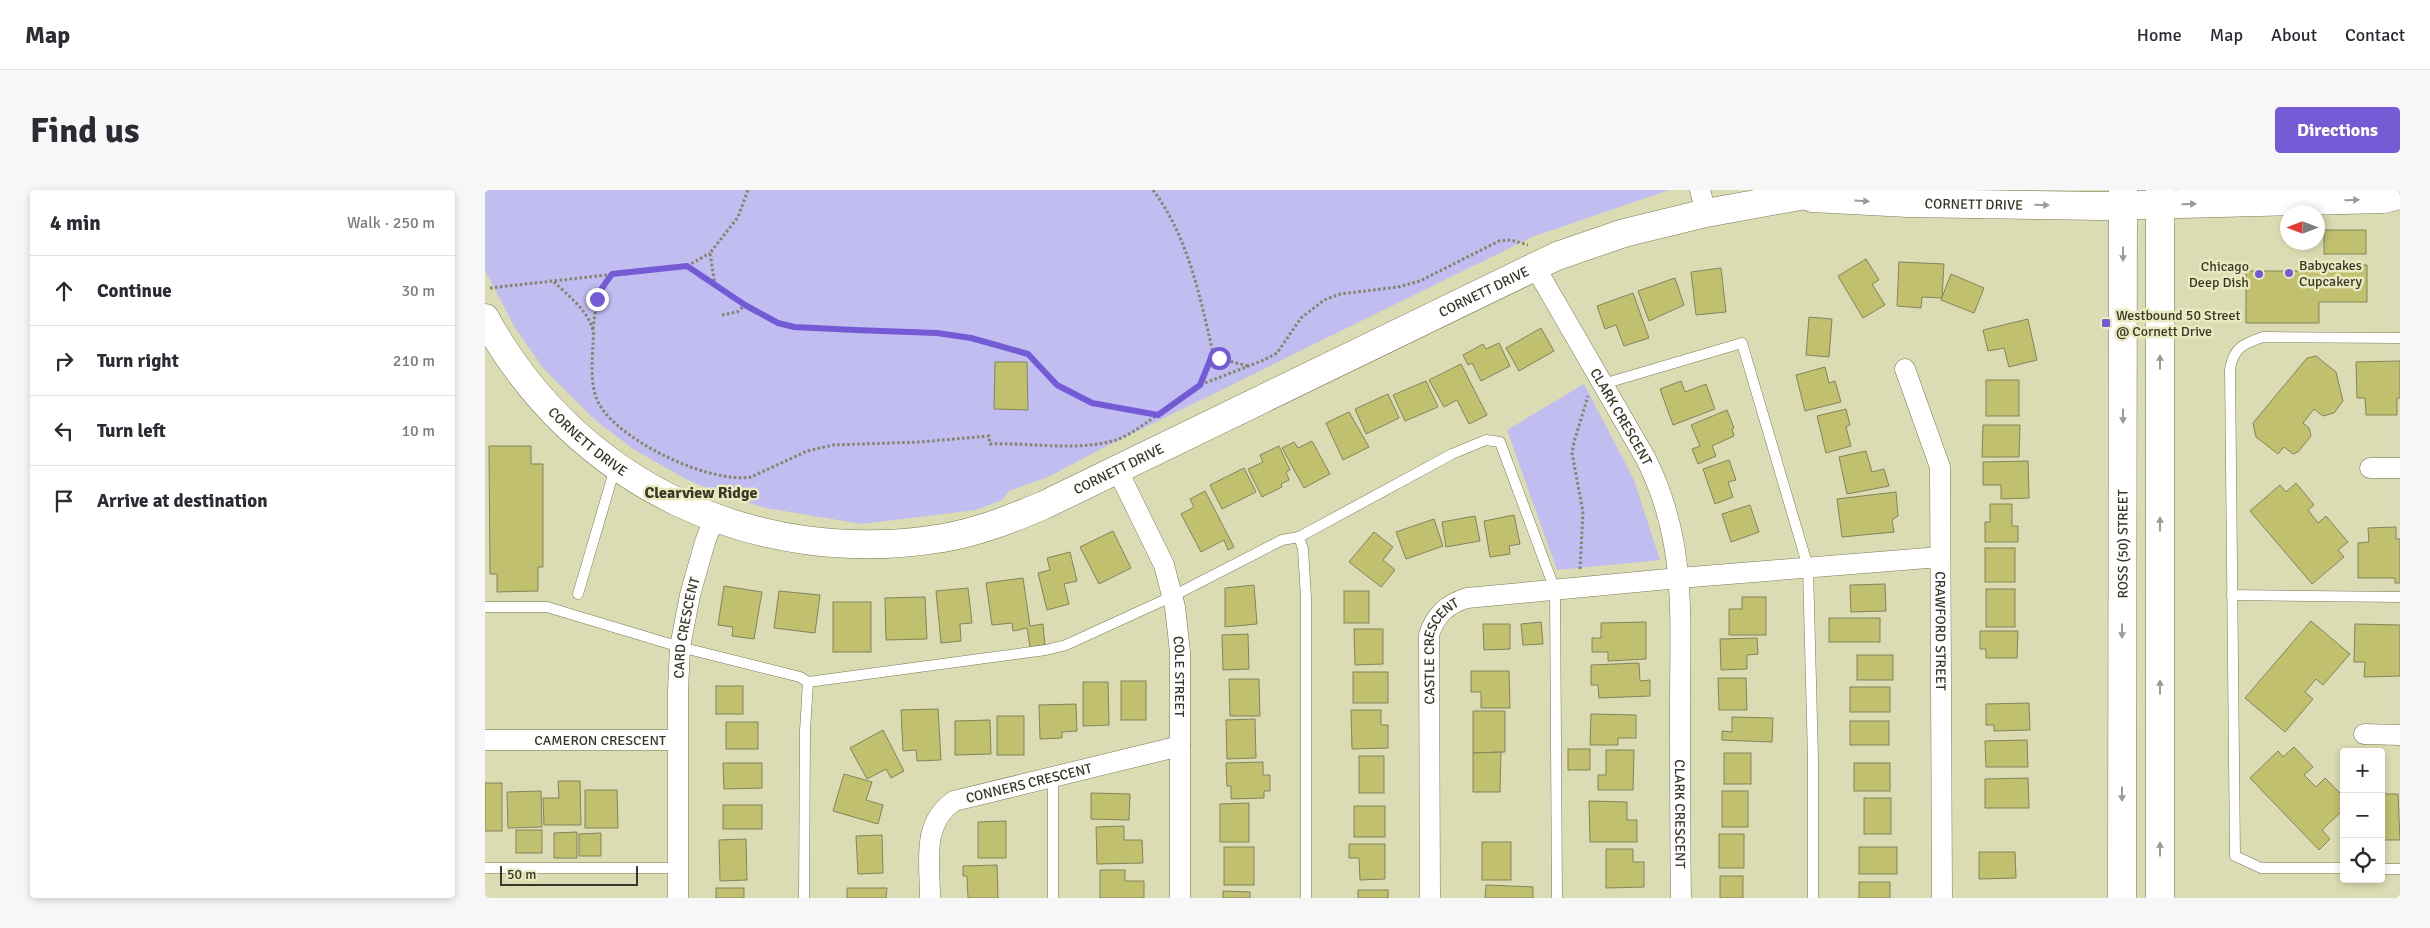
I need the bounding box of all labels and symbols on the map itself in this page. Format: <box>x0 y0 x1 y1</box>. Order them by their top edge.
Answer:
street label: CORNETT DRIVE <box>1925 195 2023 213</box>
one-way arrow <box>2344 196 2360 204</box>
one-way arrow <box>1854 197 1870 205</box>
one-way arrow <box>2182 199 2198 207</box>
one-way arrow <box>2034 201 2050 209</box>
north arrow <box>2280 205 2325 250</box>
one-way arrow <box>2119 246 2127 262</box>
place label: Babycakes Cupcakery <box>2299 257 2362 290</box>
place label: Chicago Deep Dish <box>2189 258 2249 291</box>
street label: CORNETT DRIVE <box>1436 262 1532 321</box>
marker: Babycakes Cupcakery <box>2283 267 2295 279</box>
marker: Chicago Deep Dish <box>2253 268 2265 280</box>
route end <box>586 288 609 311</box>
place label: Westbound 50 Street @ Cornett Drive <box>2116 307 2241 340</box>
marker: Westbound 50 Street @ Cornett Drive <box>2100 317 2112 329</box>
route start <box>1208 347 1231 370</box>
one-way arrow <box>2156 353 2164 369</box>
street label: CLARK CRESCENT <box>1587 365 1656 468</box>
street label: CORNETT DRIVE <box>545 403 631 480</box>
one-way arrow <box>2119 409 2127 425</box>
street label: CORNETT DRIVE <box>1071 440 1167 498</box>
district label: Clearview Ridge <box>645 483 758 503</box>
street label: ROSS (50) STREET <box>2114 489 2131 599</box>
one-way arrow <box>2156 516 2164 532</box>
street label: CRAWFORD STREET <box>1932 571 1950 691</box>
street label: CARD CRESCENT <box>670 575 703 679</box>
street label: CASTLE CRESCENT <box>1420 594 1461 704</box>
one-way arrow <box>2118 624 2126 640</box>
street label: COLE STREET <box>1170 635 1189 717</box>
one-way arrow <box>2156 679 2164 695</box>
street label: CAMERON CRESCENT <box>534 732 666 749</box>
street label: CONNERS CRESCENT <box>964 759 1094 806</box>
street label: CLARK CRESCENT <box>1672 759 1689 869</box>
one-way arrow <box>2118 786 2126 802</box>
one-way arrow <box>2156 841 2164 857</box>
scale bar <box>500 863 637 886</box>

